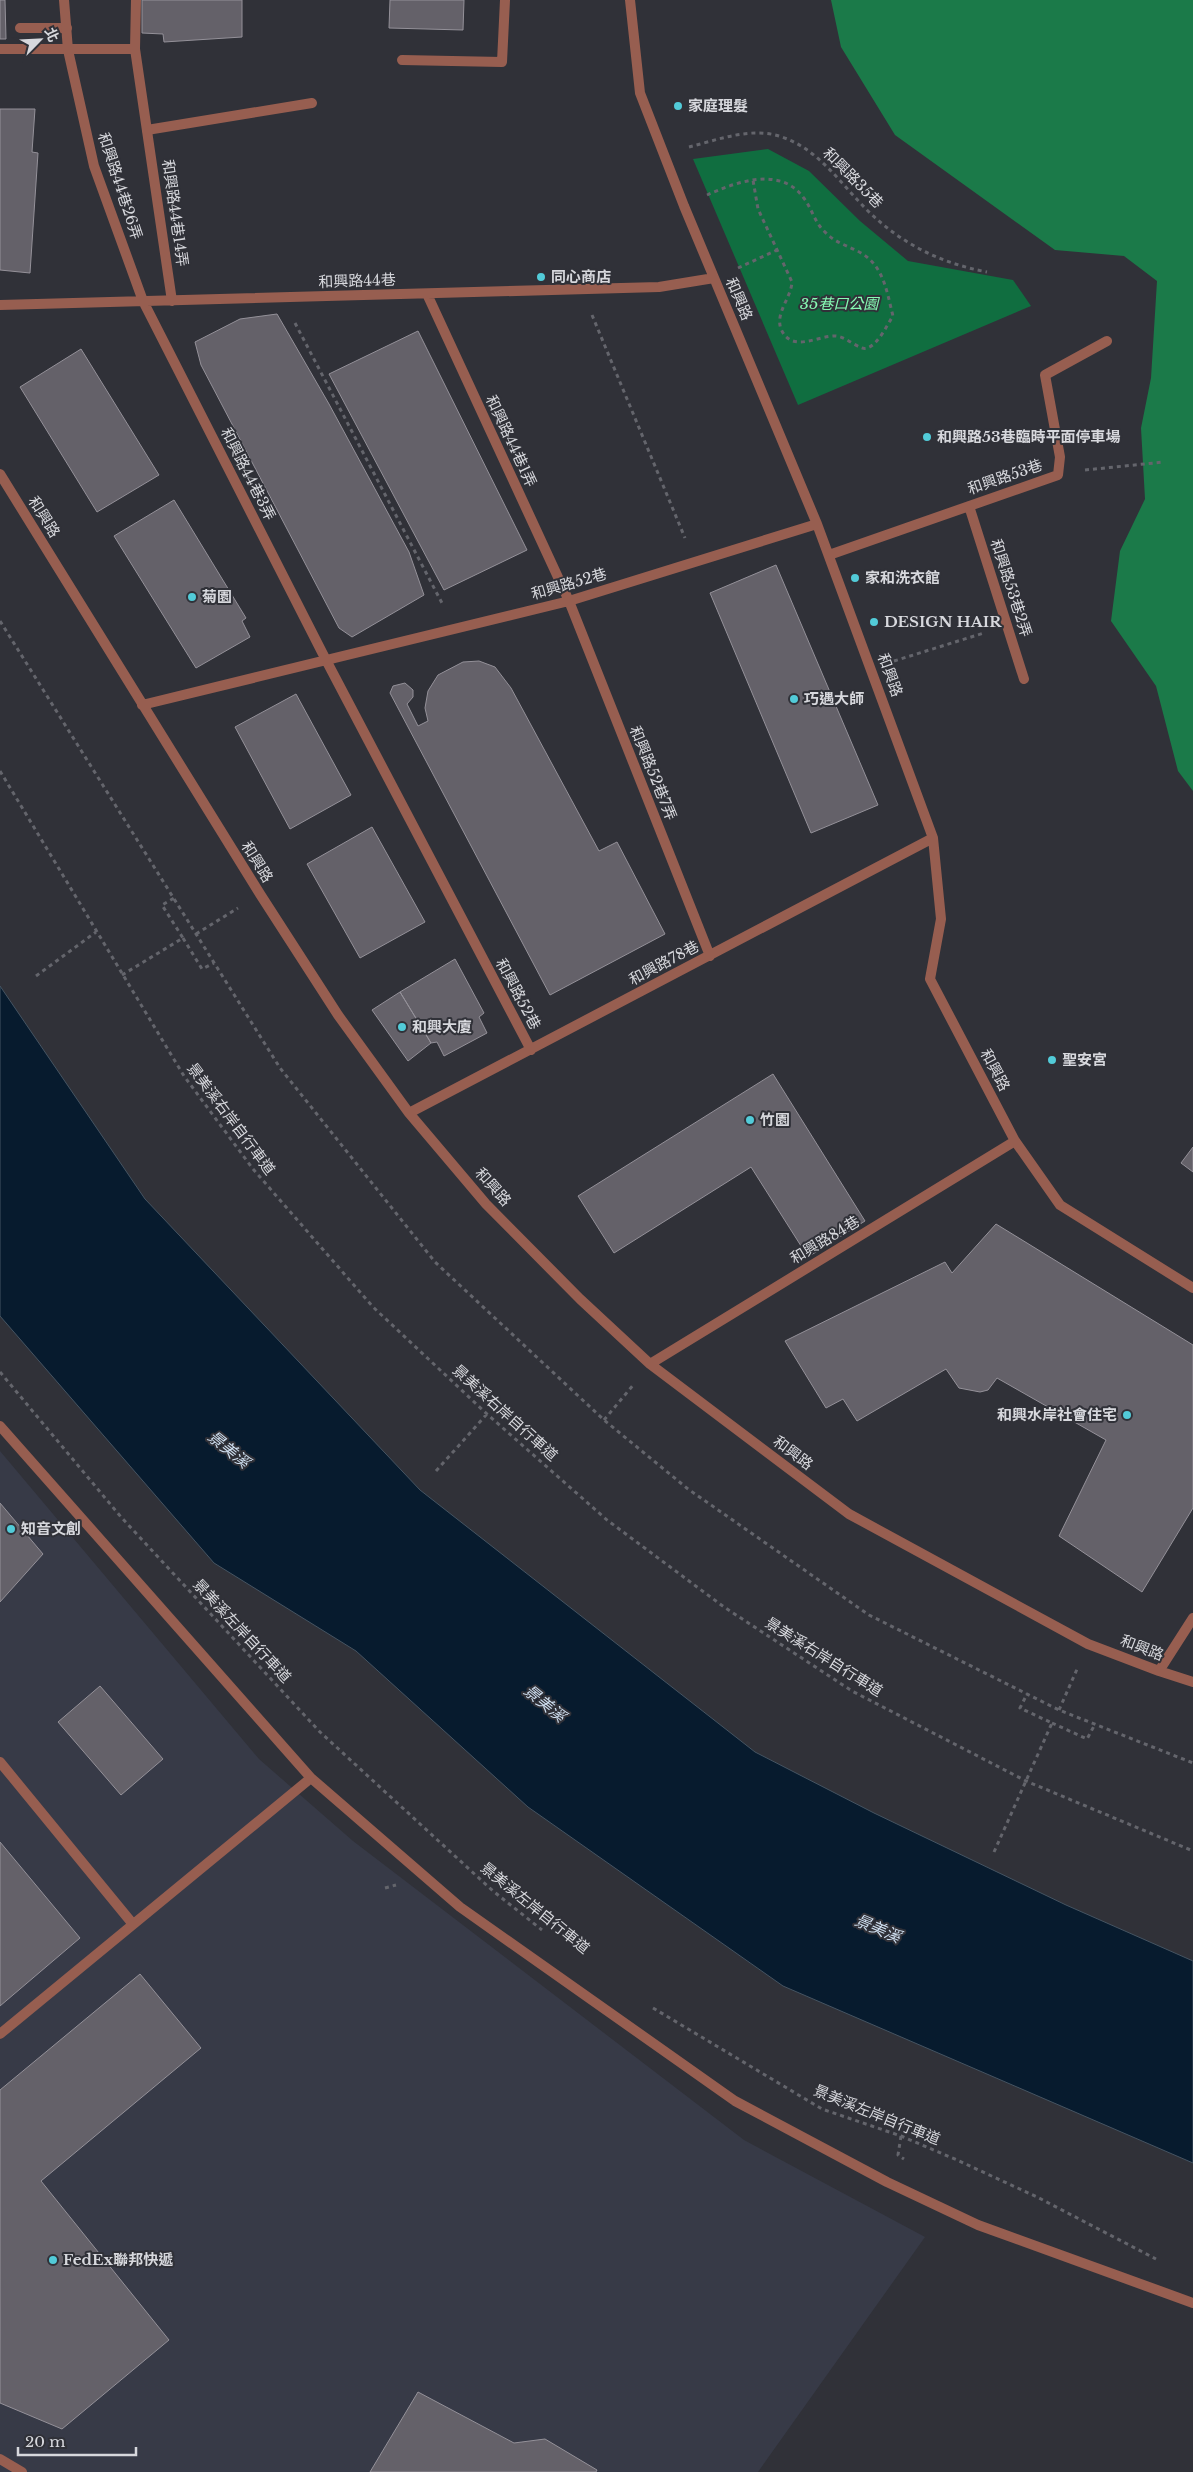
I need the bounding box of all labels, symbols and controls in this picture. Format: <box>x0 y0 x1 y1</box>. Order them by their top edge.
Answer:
north arrow <box>15 15 65 65</box>
text: 北 <box>41 25 63 45</box>
place label: 家庭理髮 <box>688 96 748 115</box>
marker: 家庭理髮 <box>672 100 684 112</box>
street label: 和興路44巷26弄 <box>94 130 147 242</box>
street label: 和興路35巷 <box>819 143 888 212</box>
street label: 和興路44巷14弄 <box>159 158 192 268</box>
place label: 同心商店 <box>551 267 611 286</box>
street label: 和興路44巷 <box>318 270 396 291</box>
marker: 同心商店 <box>535 271 547 283</box>
street label: 和興路 <box>722 274 757 323</box>
park label: 35巷口公園 <box>800 294 880 313</box>
street label: 和興路44巷1弄 <box>482 392 541 490</box>
street label: 和興路44巷3弄 <box>217 424 280 523</box>
place label: 和興路53巷臨時平面停車場 <box>937 427 1120 446</box>
marker: 和興路53巷臨時平面停車場 <box>921 431 933 443</box>
street label: 和興路53巷 <box>965 455 1045 498</box>
street label: 和興路 <box>24 493 64 541</box>
street label: 和興路53巷2弄 <box>987 536 1036 639</box>
street label: 和興路52巷 <box>529 564 609 603</box>
place label: 家和洗衣館 <box>865 568 940 587</box>
marker: 家和洗衣館 <box>849 572 861 584</box>
place label: 菊園 <box>202 587 232 606</box>
marker: 菊園 <box>186 591 198 603</box>
place label: DESIGN HAIR <box>884 612 1002 631</box>
marker: DESIGN HAIR <box>868 616 880 628</box>
street label: 和興路 <box>874 650 907 699</box>
place label: 巧遇大師 <box>804 689 864 708</box>
marker: 巧遇大師 <box>788 693 800 705</box>
street label: 和興路52巷7弄 <box>626 723 681 823</box>
street label: 和興路 <box>237 838 277 886</box>
street label: 和興路78巷 <box>625 936 702 989</box>
street label: 和興路52巷 <box>492 955 545 1033</box>
place label: 和興大廈 <box>412 1017 472 1036</box>
marker: 和興大廈 <box>396 1021 408 1033</box>
street label: 和興路 <box>976 1045 1014 1094</box>
place label: 聖安宮 <box>1062 1050 1107 1069</box>
marker: 聖安宮 <box>1046 1054 1058 1066</box>
street label: 景美溪右岸自行車道 <box>183 1059 280 1178</box>
place label: 竹園 <box>760 1110 790 1129</box>
marker: 竹園 <box>744 1114 756 1126</box>
street label: 和興路 <box>471 1164 515 1210</box>
street label: 和興路84巷 <box>786 1211 863 1268</box>
street label: 景美溪右岸自行車道 <box>449 1360 562 1465</box>
place label: 和興水岸社會住宅 <box>997 1405 1117 1424</box>
marker: 和興水岸社會住宅 <box>1121 1409 1133 1421</box>
water label: 景美溪 <box>204 1426 255 1473</box>
street label: 和興路 <box>770 1431 817 1474</box>
place label: 知音文創 <box>21 1519 81 1538</box>
marker: 知音文創 <box>5 1523 17 1535</box>
street label: 景美溪左岸自行車道 <box>189 1575 295 1687</box>
street label: 景美溪右岸自行車道 <box>762 1613 887 1700</box>
street label: 和興路 <box>1118 1631 1167 1664</box>
water label: 景美溪 <box>520 1680 571 1727</box>
street label: 景美溪左岸自行車道 <box>477 1858 594 1957</box>
water label: 景美溪 <box>852 1909 906 1947</box>
street label: 景美溪左岸自行車道 <box>811 2080 943 2149</box>
place label: FedEx聯邦快遞 <box>63 2250 173 2269</box>
marker: FedEx聯邦快遞 <box>47 2254 59 2266</box>
scale bar <box>18 2424 135 2456</box>
text: 20 m <box>25 2432 65 2451</box>

